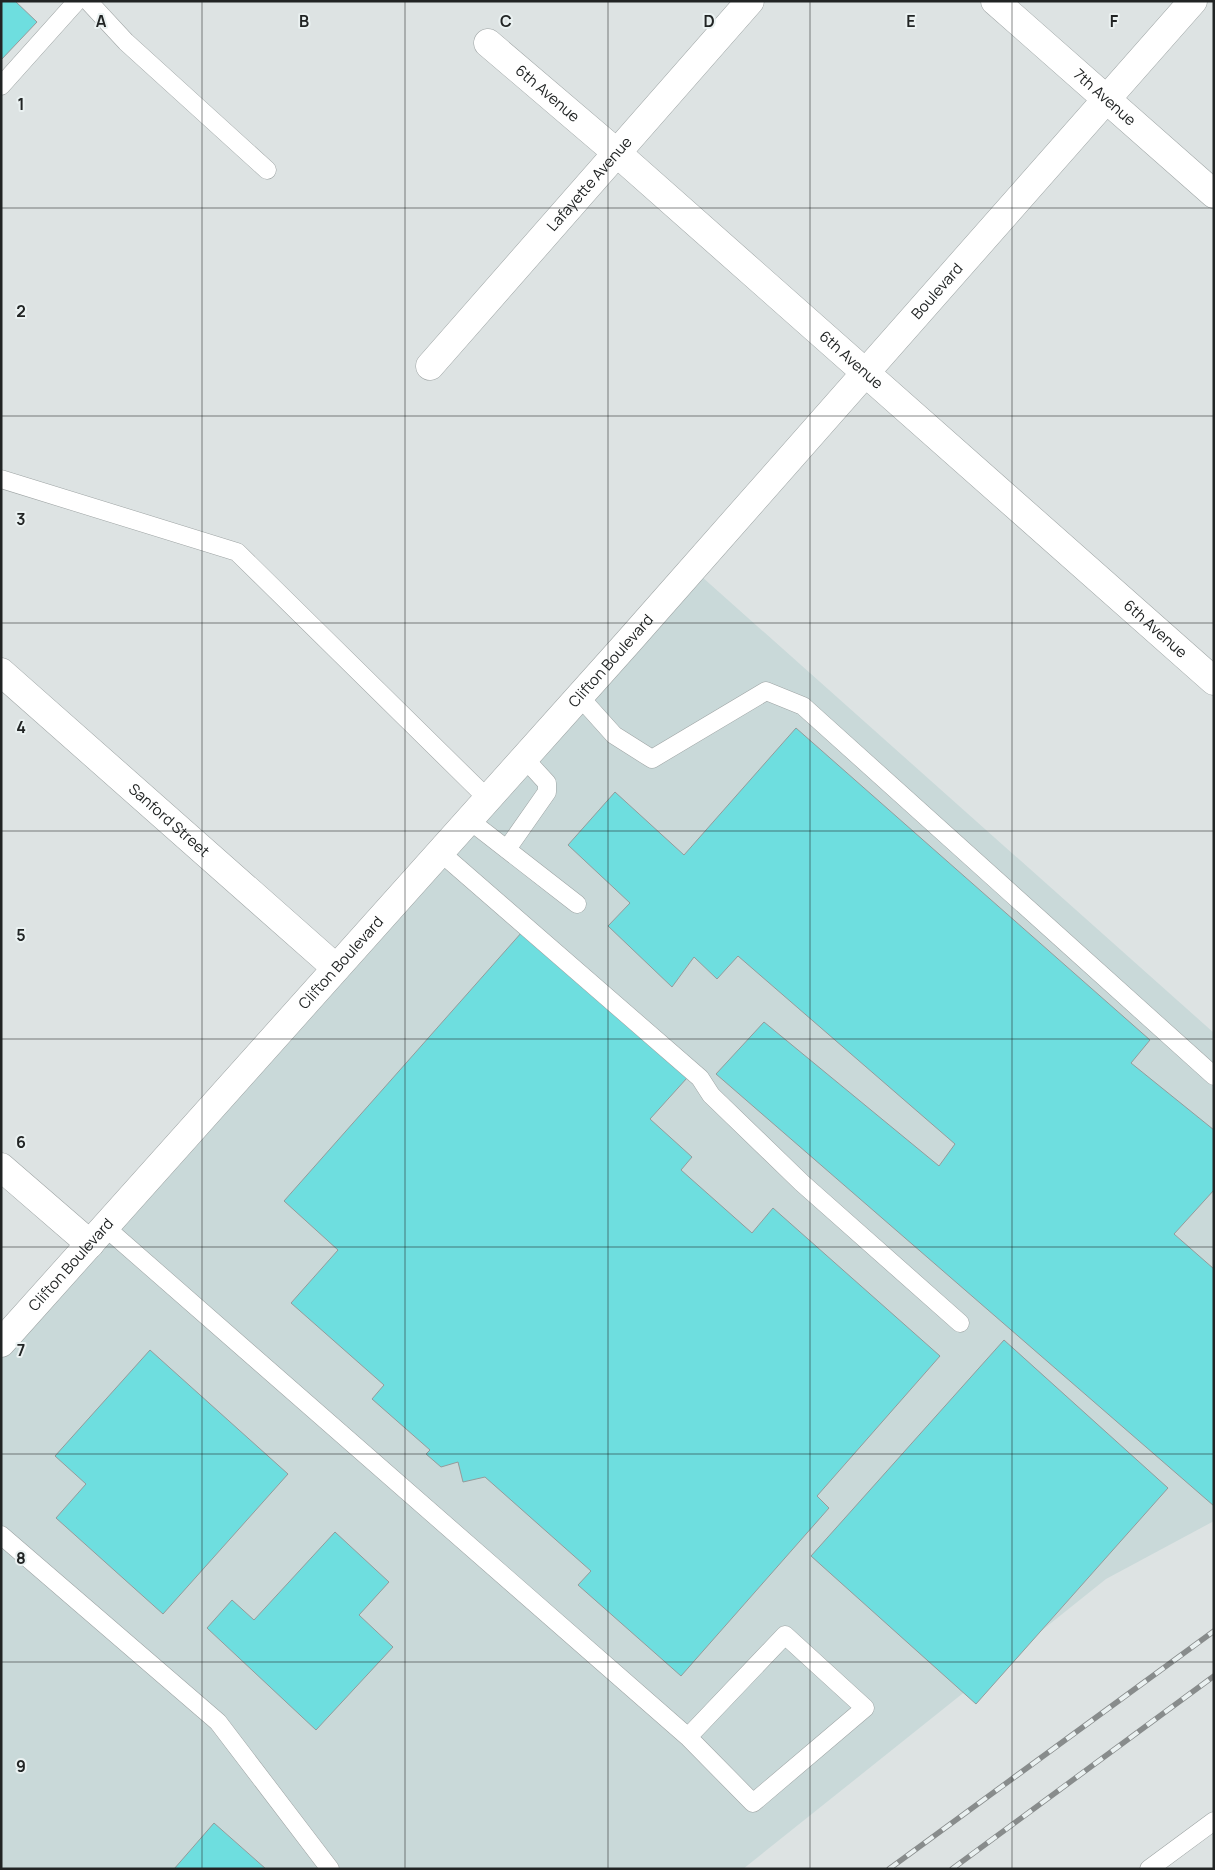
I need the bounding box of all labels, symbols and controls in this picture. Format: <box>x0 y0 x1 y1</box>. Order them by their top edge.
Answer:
text: A <box>96 10 107 32</box>
text: B <box>299 10 309 32</box>
text: C <box>500 10 512 32</box>
text: D <box>703 10 715 32</box>
text: E <box>906 10 916 32</box>
text: F <box>1110 10 1119 32</box>
street label: 6th Avenue <box>511 60 585 127</box>
street label: 7th Avenue <box>1069 64 1141 131</box>
text: 1 <box>17 93 25 115</box>
street label: Lafayette Avenue <box>542 132 637 236</box>
street label: Boulevard <box>906 258 967 324</box>
text: 2 <box>16 300 26 322</box>
street label: 6th Avenue <box>815 326 888 394</box>
text: 3 <box>16 508 26 530</box>
street label: 6th Avenue <box>1119 595 1192 663</box>
street label: Clifton Boulevard <box>563 610 658 712</box>
text: 4 <box>16 716 26 738</box>
street label: Sanford Street <box>124 778 214 861</box>
street label: Clifton Boulevard <box>293 911 388 1014</box>
text: 5 <box>16 924 26 946</box>
text: 6 <box>16 1131 26 1153</box>
street label: Clifton Boulevard <box>23 1213 118 1315</box>
text: 7 <box>17 1339 25 1361</box>
text: 8 <box>16 1547 26 1569</box>
text: 9 <box>16 1755 26 1777</box>

